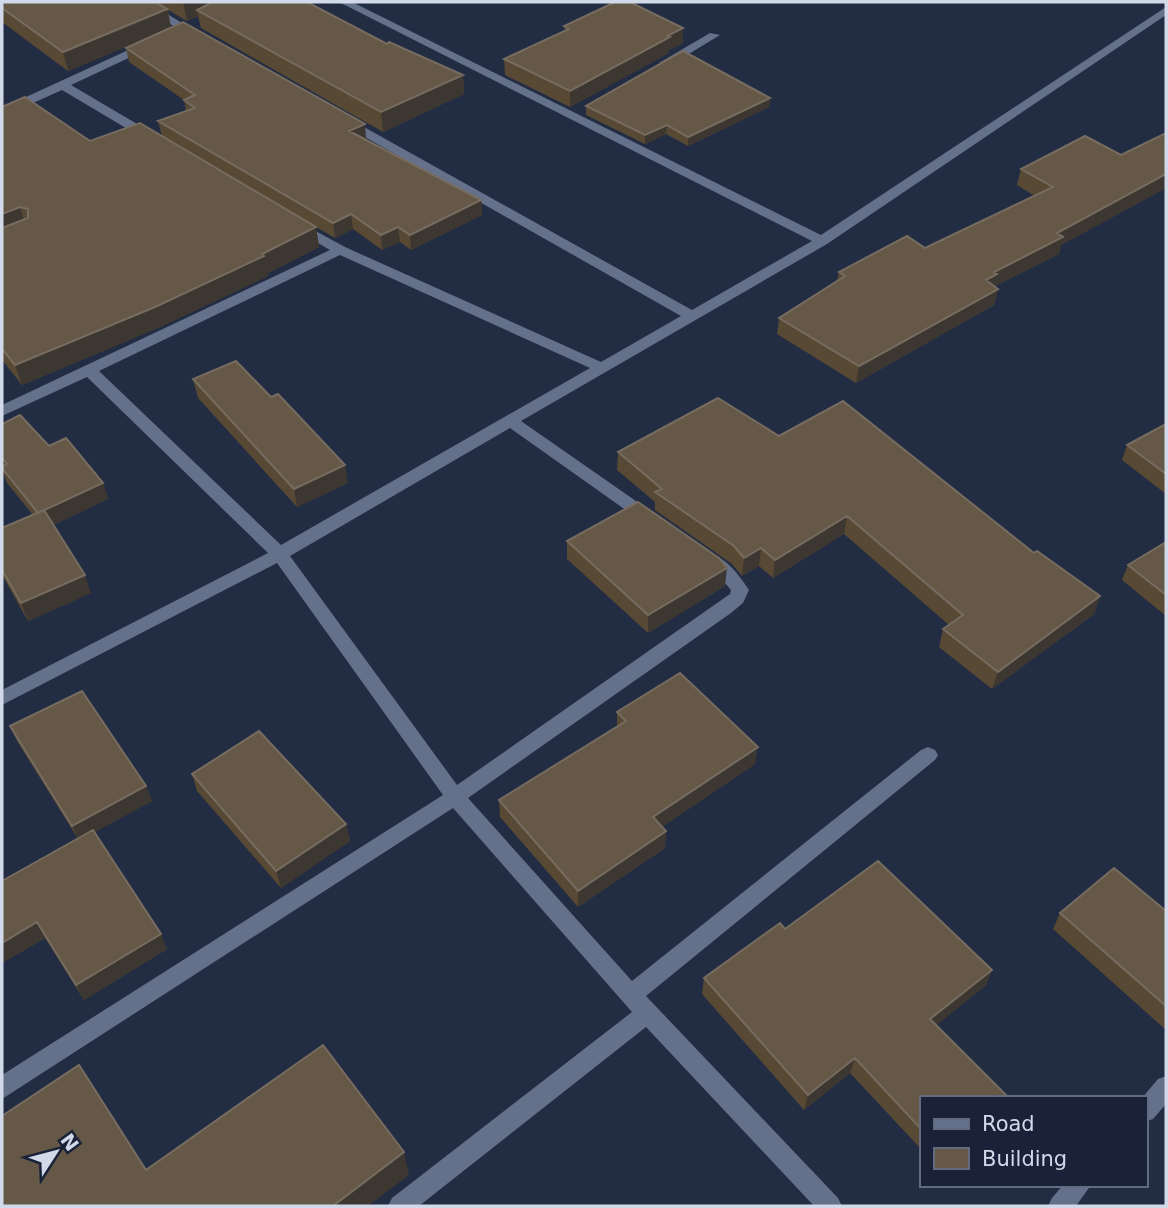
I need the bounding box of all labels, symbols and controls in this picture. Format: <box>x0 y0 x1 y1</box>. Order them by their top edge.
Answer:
legend <box>920 1096 1147 1187</box>
text: Road <box>982 1112 1035 1136</box>
north arrow <box>21 1117 91 1187</box>
text: N <box>56 1129 83 1155</box>
text: Building <box>982 1147 1067 1171</box>

